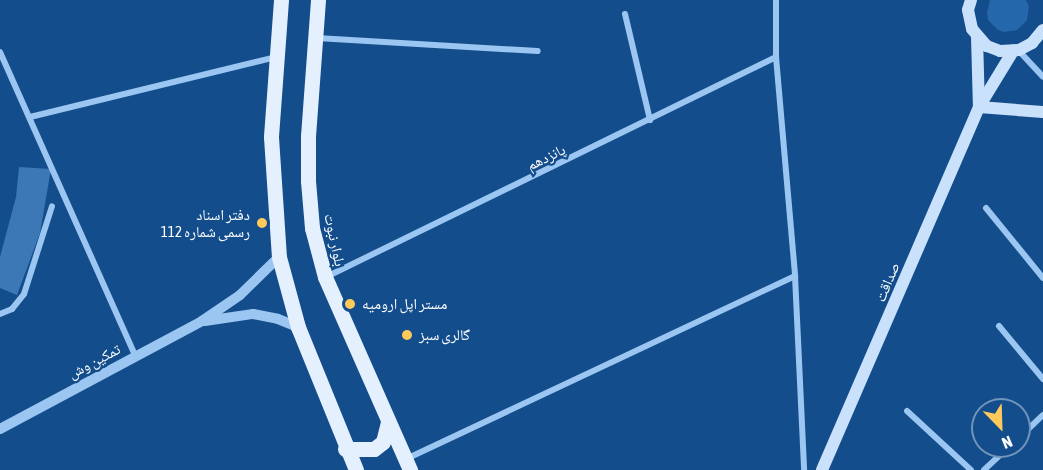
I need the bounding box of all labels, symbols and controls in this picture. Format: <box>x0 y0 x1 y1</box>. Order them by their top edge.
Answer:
street label: پانزدهم <box>524 140 568 174</box>
place label: دفتر اسناد رسمی شماره 112 <box>161 205 250 240</box>
street label: بلوار نبوت <box>321 212 349 268</box>
marker: دفتر اسناد رسمی شماره 112 <box>255 216 269 230</box>
street label: صداقت <box>871 260 903 304</box>
place label: مستر اپل ارومیه <box>362 295 447 313</box>
marker: مستر اپل ارومیه <box>343 297 357 311</box>
place label: گالری سبز <box>419 326 470 344</box>
marker: گالری سبز <box>400 328 414 342</box>
street label: تمکین وش <box>65 340 123 382</box>
north arrow <box>971 398 1031 458</box>
text: N <box>999 433 1015 453</box>

